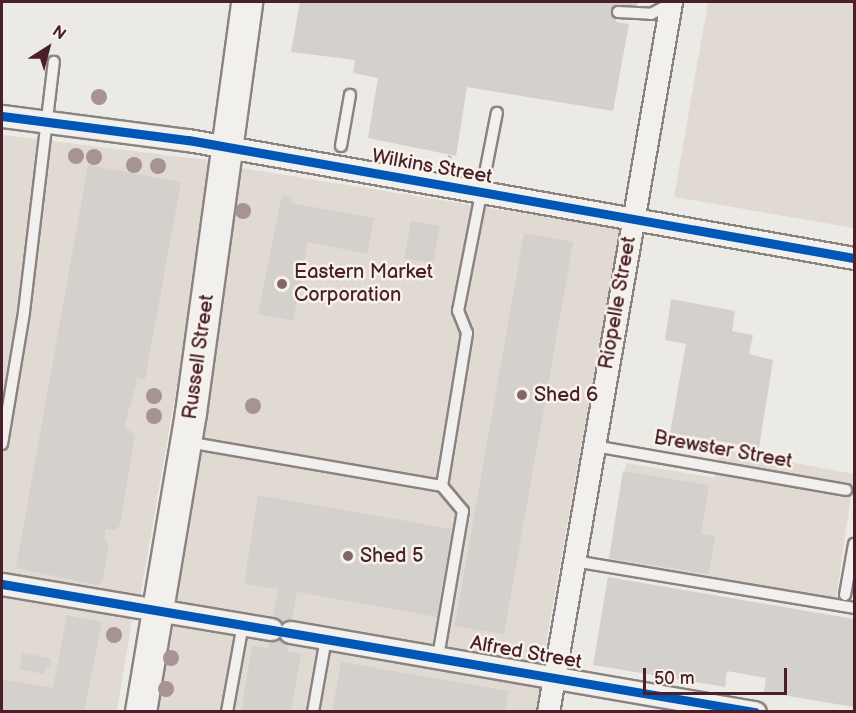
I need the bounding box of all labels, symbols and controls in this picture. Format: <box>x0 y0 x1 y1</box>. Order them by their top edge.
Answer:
north arrow <box>18 18 78 78</box>
text: N <box>48 22 69 44</box>
street label: Wilkins Street <box>370 145 494 189</box>
street label: Riopelle Street <box>594 235 642 371</box>
place label: Eastern Market Corporation <box>294 260 433 307</box>
marker: Eastern Market Corporation <box>275 277 289 291</box>
street label: Russell Street <box>178 293 220 421</box>
place label: Shed 6 <box>534 383 598 407</box>
marker: Shed 6 <box>515 388 529 402</box>
street label: Brewster Street <box>652 426 794 474</box>
place label: Shed 5 <box>360 544 423 568</box>
marker: Shed 5 <box>341 549 355 563</box>
street label: Alfred Street <box>468 631 584 675</box>
scale bar <box>646 656 790 694</box>
text: 50 m <box>654 668 695 689</box>

